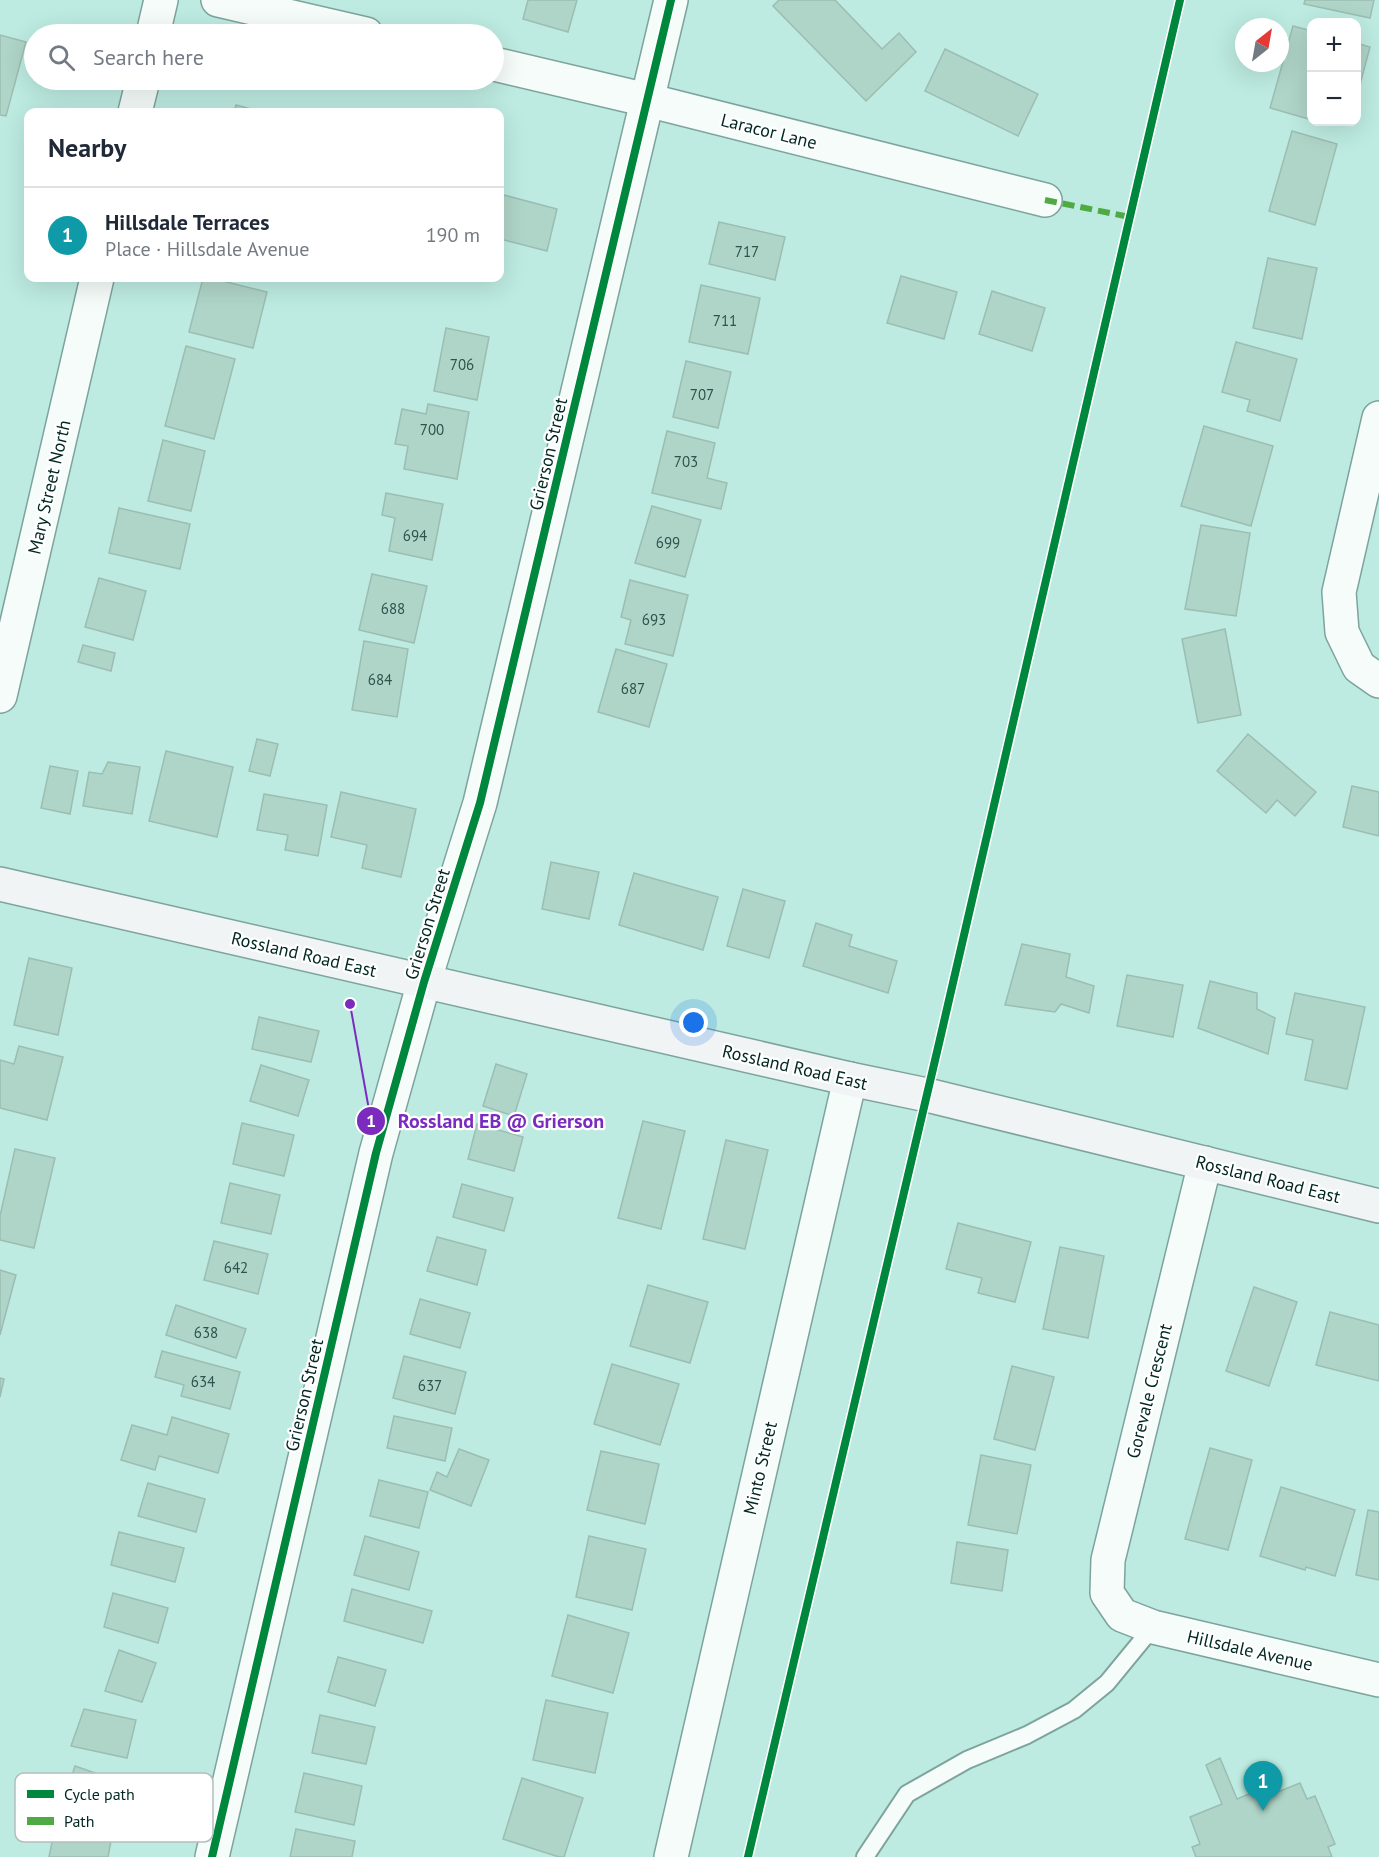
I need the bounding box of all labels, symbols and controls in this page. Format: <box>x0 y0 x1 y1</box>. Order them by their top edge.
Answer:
north arrow <box>1235 18 1289 72</box>
map controls <box>1307 18 1361 126</box>
button: + <box>1307 18 1361 72</box>
search box <box>24 24 504 90</box>
icon: search <box>45 41 78 74</box>
text: Search here <box>93 43 204 71</box>
button: − <box>1307 72 1361 126</box>
street label: Laracor Lane <box>719 108 819 154</box>
text: Nearby <box>48 131 126 164</box>
text: Hillsdale Terraces <box>105 208 269 236</box>
text: 1 <box>62 222 73 248</box>
text: 190 m <box>426 222 480 248</box>
text: Place · Hillsdale Avenue <box>105 236 309 262</box>
house number: 717 <box>735 242 759 261</box>
house number: 711 <box>713 311 737 330</box>
house number: 706 <box>450 355 474 374</box>
house number: 707 <box>690 385 714 404</box>
street label: Grierson Street <box>524 395 572 513</box>
street label: Mary Street North <box>22 418 76 556</box>
house number: 700 <box>420 420 444 439</box>
house number: 703 <box>674 452 698 471</box>
house number: 694 <box>403 526 427 545</box>
house number: 699 <box>656 533 680 552</box>
house number: 688 <box>381 599 405 618</box>
house number: 693 <box>642 610 666 629</box>
house number: 684 <box>368 670 392 689</box>
house number: 687 <box>621 679 645 698</box>
street label: Grierson Street <box>399 866 455 982</box>
street label: Rossland Road East <box>229 926 379 982</box>
your location <box>679 1008 708 1037</box>
street label: Rossland Road East <box>720 1039 870 1095</box>
callout: Rossland EB @ Grierson <box>356 1102 616 1140</box>
text: Rossland EB @ Grierson <box>398 1108 604 1134</box>
text: 1 <box>366 1109 376 1132</box>
street label: Rossland Road East <box>1193 1150 1343 1208</box>
house number: 642 <box>224 1258 248 1277</box>
street label: Gorevale Crescent <box>1121 1321 1177 1461</box>
house number: 638 <box>194 1323 218 1342</box>
street label: Grierson Street <box>280 1336 328 1454</box>
house number: 634 <box>191 1372 215 1391</box>
house number: 637 <box>418 1376 442 1395</box>
street label: Minto Street <box>738 1419 782 1517</box>
street label: Hillsdale Avenue <box>1185 1624 1315 1676</box>
pin: 1 <box>1244 1762 1282 1811</box>
legend <box>15 1773 213 1842</box>
text: Cycle path <box>64 1784 135 1804</box>
text: Path <box>64 1811 95 1831</box>

